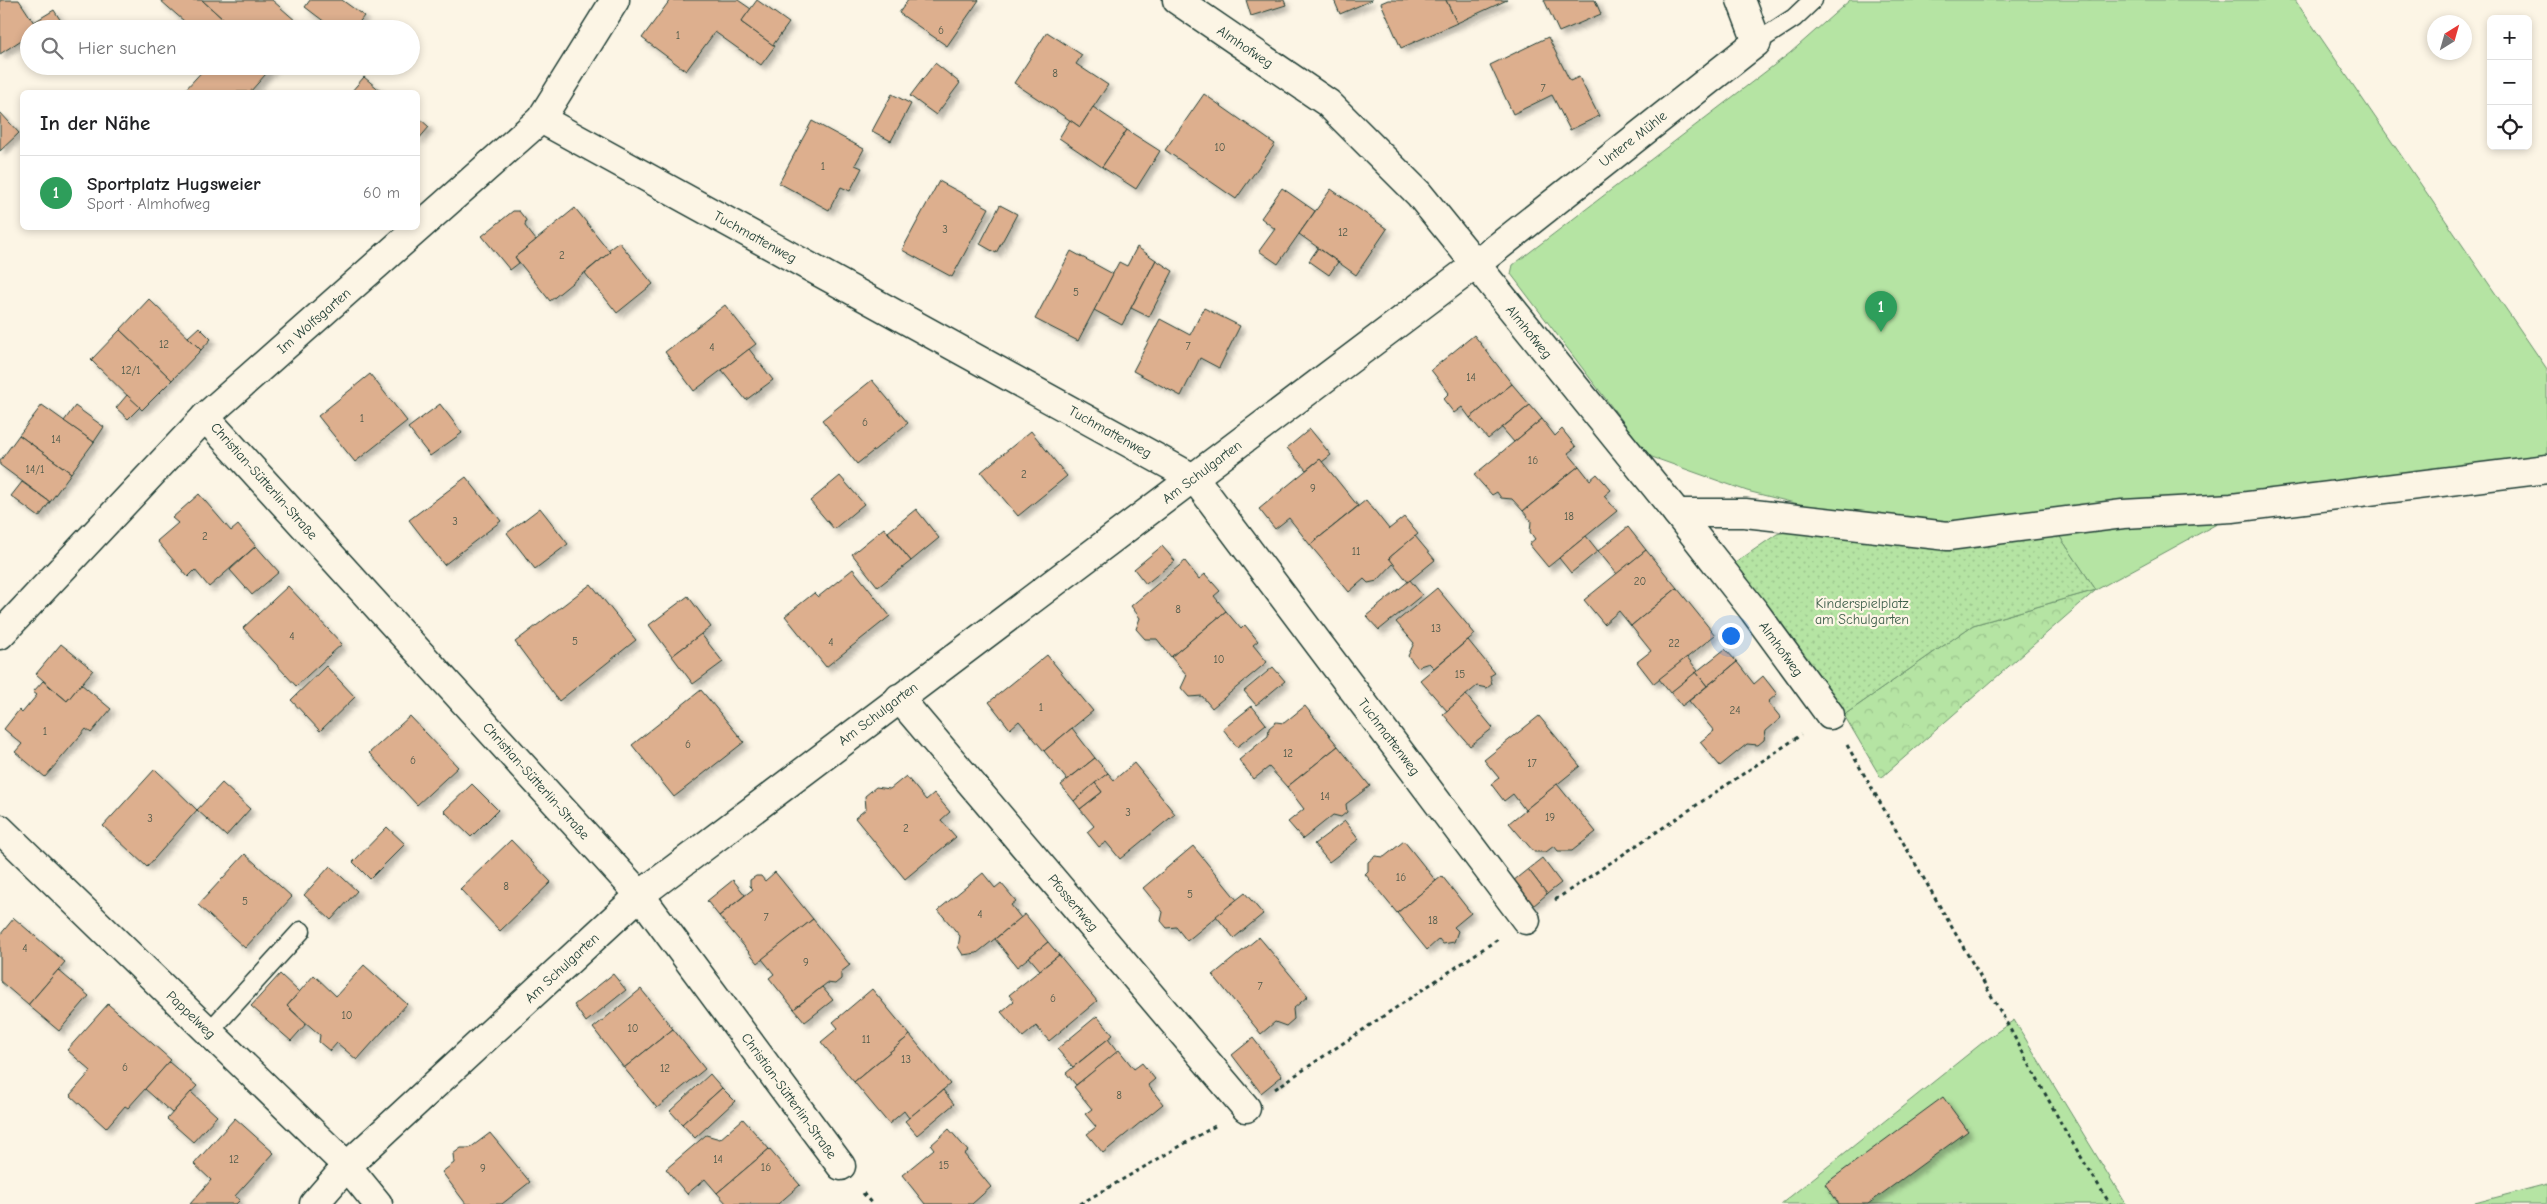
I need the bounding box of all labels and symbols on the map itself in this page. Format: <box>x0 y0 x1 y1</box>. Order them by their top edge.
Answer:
north arrow <box>2427 15 2472 60</box>
street label: Almhofweg <box>1214 22 1276 72</box>
house number: 6 <box>938 24 944 37</box>
house number: 1 <box>676 29 680 42</box>
house number: 8 <box>1052 67 1058 80</box>
house number: 7 <box>1540 82 1546 95</box>
street label: Untere Mühle <box>1596 107 1670 171</box>
house number: 10 <box>1214 141 1226 154</box>
house number: 1 <box>821 160 825 173</box>
street label: Tuchmattenweg <box>710 207 800 267</box>
house number: 3 <box>942 223 948 236</box>
house number: 12 <box>1338 226 1348 239</box>
house number: 2 <box>559 249 565 262</box>
street label: Im Wolfsgarten <box>274 284 354 358</box>
house number: 5 <box>1073 286 1079 299</box>
pin: 1 <box>1865 291 1897 332</box>
street label: Almhofweg <box>1502 302 1556 362</box>
house number: 12 <box>159 338 169 351</box>
house number: 7 <box>1185 340 1191 353</box>
house number: 4 <box>709 341 715 354</box>
house number: 12/1 <box>121 364 141 377</box>
house number: 14 <box>1466 371 1476 384</box>
street label: Tuchmattenweg <box>1065 402 1155 462</box>
house number: 1 <box>360 412 364 425</box>
house number: 6 <box>862 416 868 429</box>
street label: Christian-Sütterlin-Straße <box>207 419 321 543</box>
house number: 14 <box>51 433 61 446</box>
street label: Am Schulgarten <box>1159 437 1245 507</box>
house number: 16 <box>1528 454 1538 467</box>
house number: 14/1 <box>26 463 44 476</box>
house number: 2 <box>1021 468 1027 481</box>
house number: 9 <box>1310 482 1316 495</box>
house number: 18 <box>1564 510 1574 523</box>
house number: 3 <box>452 515 458 528</box>
house number: 2 <box>202 530 208 543</box>
house number: 11 <box>1352 545 1360 558</box>
house number: 20 <box>1634 575 1646 588</box>
park label: Kinderspielplatz am Schulgarten <box>1815 595 1909 628</box>
house number: 8 <box>1175 603 1181 616</box>
street label: Almhofweg <box>1755 618 1807 680</box>
house number: 13 <box>1431 622 1441 635</box>
your location <box>1718 623 1744 649</box>
house number: 4 <box>289 630 295 643</box>
house number: 5 <box>572 635 578 648</box>
house number: 4 <box>828 636 834 649</box>
house number: 22 <box>1668 637 1680 650</box>
house number: 10 <box>1213 653 1225 666</box>
house number: 15 <box>1455 668 1465 681</box>
street label: Am Schulgarten <box>835 679 921 749</box>
street label: Tuchmattenweg <box>1354 695 1424 779</box>
house number: 1 <box>1039 701 1043 714</box>
house number: 24 <box>1729 704 1741 717</box>
street label: Christian-Sütterlin-Straße <box>479 719 593 843</box>
house number: 1 <box>43 725 47 738</box>
house number: 6 <box>685 738 691 751</box>
house number: 12 <box>1283 747 1293 760</box>
house number: 6 <box>410 754 416 767</box>
house number: 17 <box>1527 757 1537 770</box>
house number: 14 <box>1320 790 1330 803</box>
house number: 3 <box>1125 806 1131 819</box>
house number: 19 <box>1545 811 1555 824</box>
house number: 3 <box>147 812 153 825</box>
house number: 2 <box>903 822 909 835</box>
street label: Pfossertweg <box>1044 871 1102 935</box>
house number: 16 <box>1396 871 1406 884</box>
house number: 8 <box>503 880 509 893</box>
house number: 5 <box>1187 888 1193 901</box>
house number: 5 <box>242 895 248 908</box>
house number: 4 <box>977 908 983 921</box>
house number: 7 <box>763 911 769 924</box>
house number: 18 <box>1428 914 1438 927</box>
street label: Am Schulgarten <box>521 929 603 1007</box>
house number: 4 <box>22 942 28 955</box>
house number: 9 <box>803 956 809 969</box>
house number: 7 <box>1257 980 1263 993</box>
street label: Pappelweg <box>163 987 219 1043</box>
house number: 6 <box>1050 992 1056 1005</box>
house number: 10 <box>341 1009 353 1022</box>
house number: 10 <box>627 1022 639 1035</box>
street label: Christian-Sütterlin-Straße <box>738 1030 840 1162</box>
house number: 11 <box>862 1033 870 1046</box>
house number: 13 <box>901 1053 911 1066</box>
house number: 6 <box>122 1061 128 1074</box>
house number: 12 <box>660 1062 670 1075</box>
house number: 8 <box>1116 1089 1122 1102</box>
house number: 12 <box>229 1153 239 1166</box>
house number: 14 <box>713 1153 723 1166</box>
house number: 15 <box>939 1159 949 1172</box>
house number: 16 <box>761 1161 771 1174</box>
house number: 9 <box>480 1162 486 1175</box>

